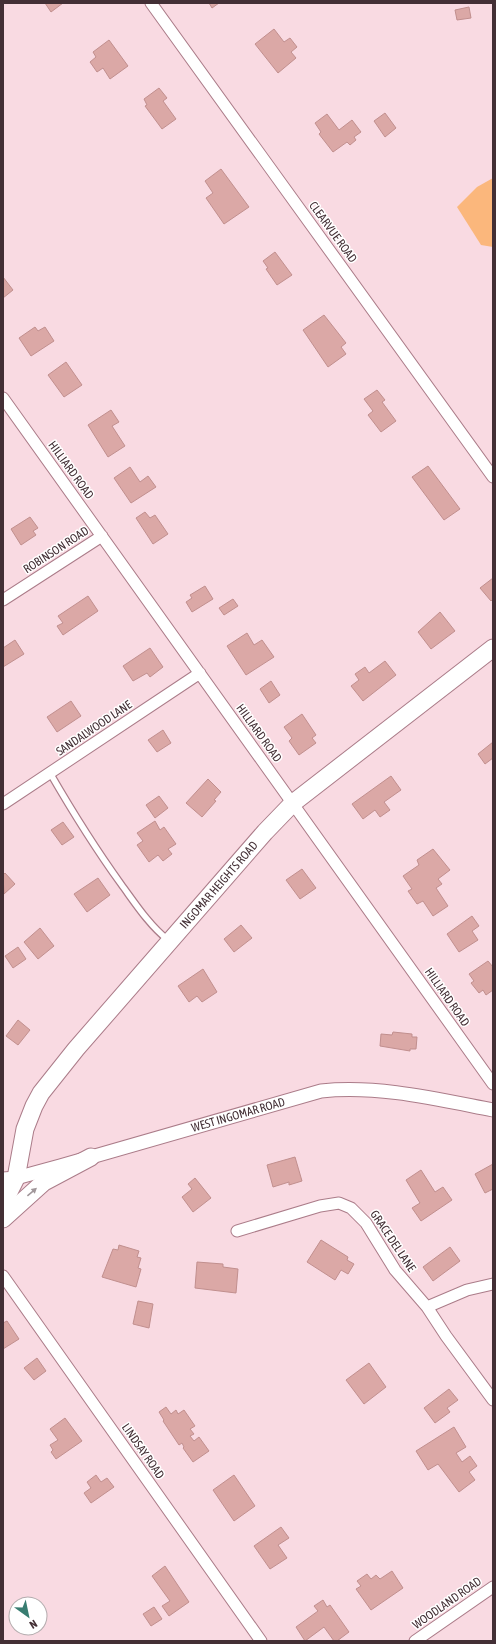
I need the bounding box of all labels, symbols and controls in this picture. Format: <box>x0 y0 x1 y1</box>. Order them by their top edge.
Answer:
street label: CLEARVUE ROAD <box>306 199 360 266</box>
street label: HILLIARD ROAD <box>45 438 97 502</box>
street label: ROBINSON ROAD <box>21 524 91 576</box>
street label: SANDALWOOD LANE <box>53 698 135 758</box>
street label: HILLIARD ROAD <box>233 701 285 765</box>
street label: INGOMAR HEIGHTS ROAD <box>177 838 261 932</box>
street label: HILLIARD ROAD <box>422 965 472 1029</box>
street label: WEST INGOMAR ROAD <box>190 1095 287 1135</box>
one-way arrow <box>26 1188 37 1197</box>
street label: GRACE DEL LANE <box>367 1208 419 1274</box>
street label: LINDSAY ROAD <box>119 1421 167 1482</box>
street label: WOODLAND ROAD <box>410 1574 484 1632</box>
north arrow <box>8 1596 48 1636</box>
text: N <box>27 1618 39 1631</box>

